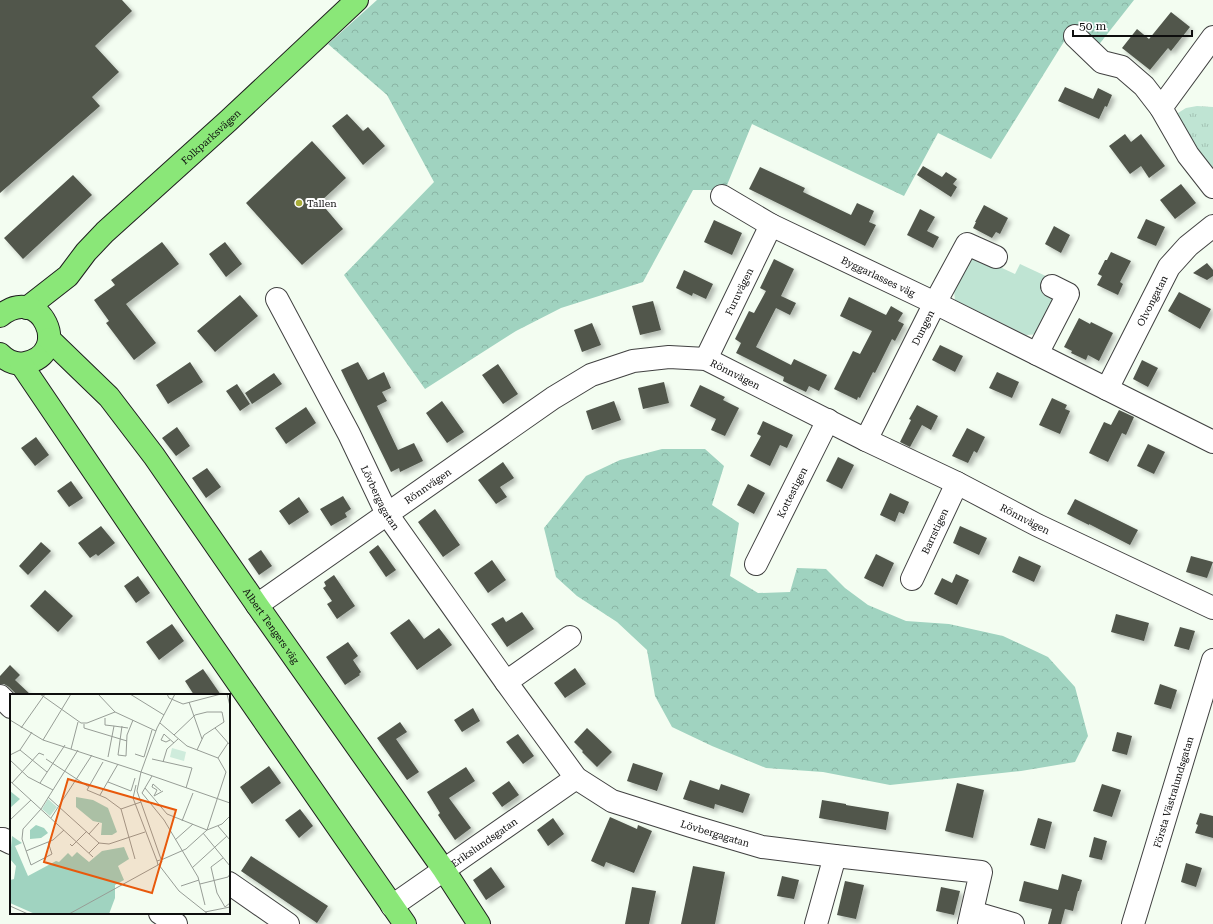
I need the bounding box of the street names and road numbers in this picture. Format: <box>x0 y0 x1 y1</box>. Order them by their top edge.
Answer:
street label: Folkparksvägen <box>179 106 243 166</box>
street label: Byggarlasses väg <box>840 254 918 299</box>
street label: Furuvägen <box>723 266 755 317</box>
street label: Olvongatan <box>1134 273 1170 328</box>
street label: Dungen <box>909 308 936 347</box>
street label: Rönnvägen <box>709 357 762 391</box>
street label: Lövbergagatan <box>359 464 402 532</box>
street label: Rönnvägen <box>402 465 453 506</box>
street label: Kottestigen <box>774 465 809 520</box>
street label: Rönnvägen <box>999 501 1052 536</box>
street label: Barrstigen <box>919 506 950 556</box>
street label: Albert Tengers väg <box>241 586 302 666</box>
street label: Första Västralundsgatan <box>1151 734 1195 849</box>
street label: Erikslundsgatan <box>449 815 520 869</box>
street label: Lövbergagatan <box>679 818 751 849</box>

